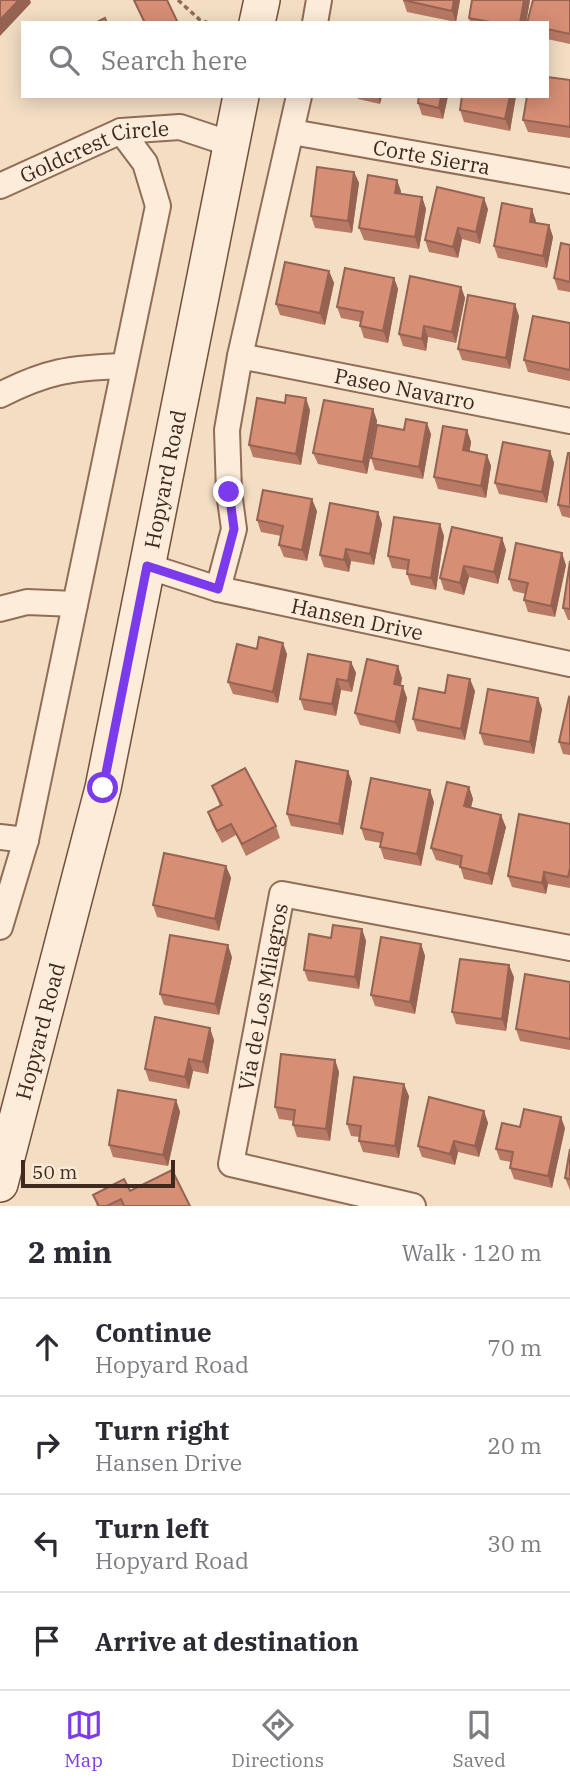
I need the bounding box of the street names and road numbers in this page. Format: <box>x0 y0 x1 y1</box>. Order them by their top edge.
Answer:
street label: Goldcrest Circle <box>15 114 170 189</box>
street label: Corte Sierra <box>371 133 493 181</box>
street label: Paseo Navarro <box>332 361 478 416</box>
street label: Hopyard Road <box>137 407 192 551</box>
street label: Hansen Drive <box>289 591 426 646</box>
street label: Via de Los Milagros <box>231 901 294 1093</box>
street label: Hopyard Road <box>9 959 71 1103</box>

